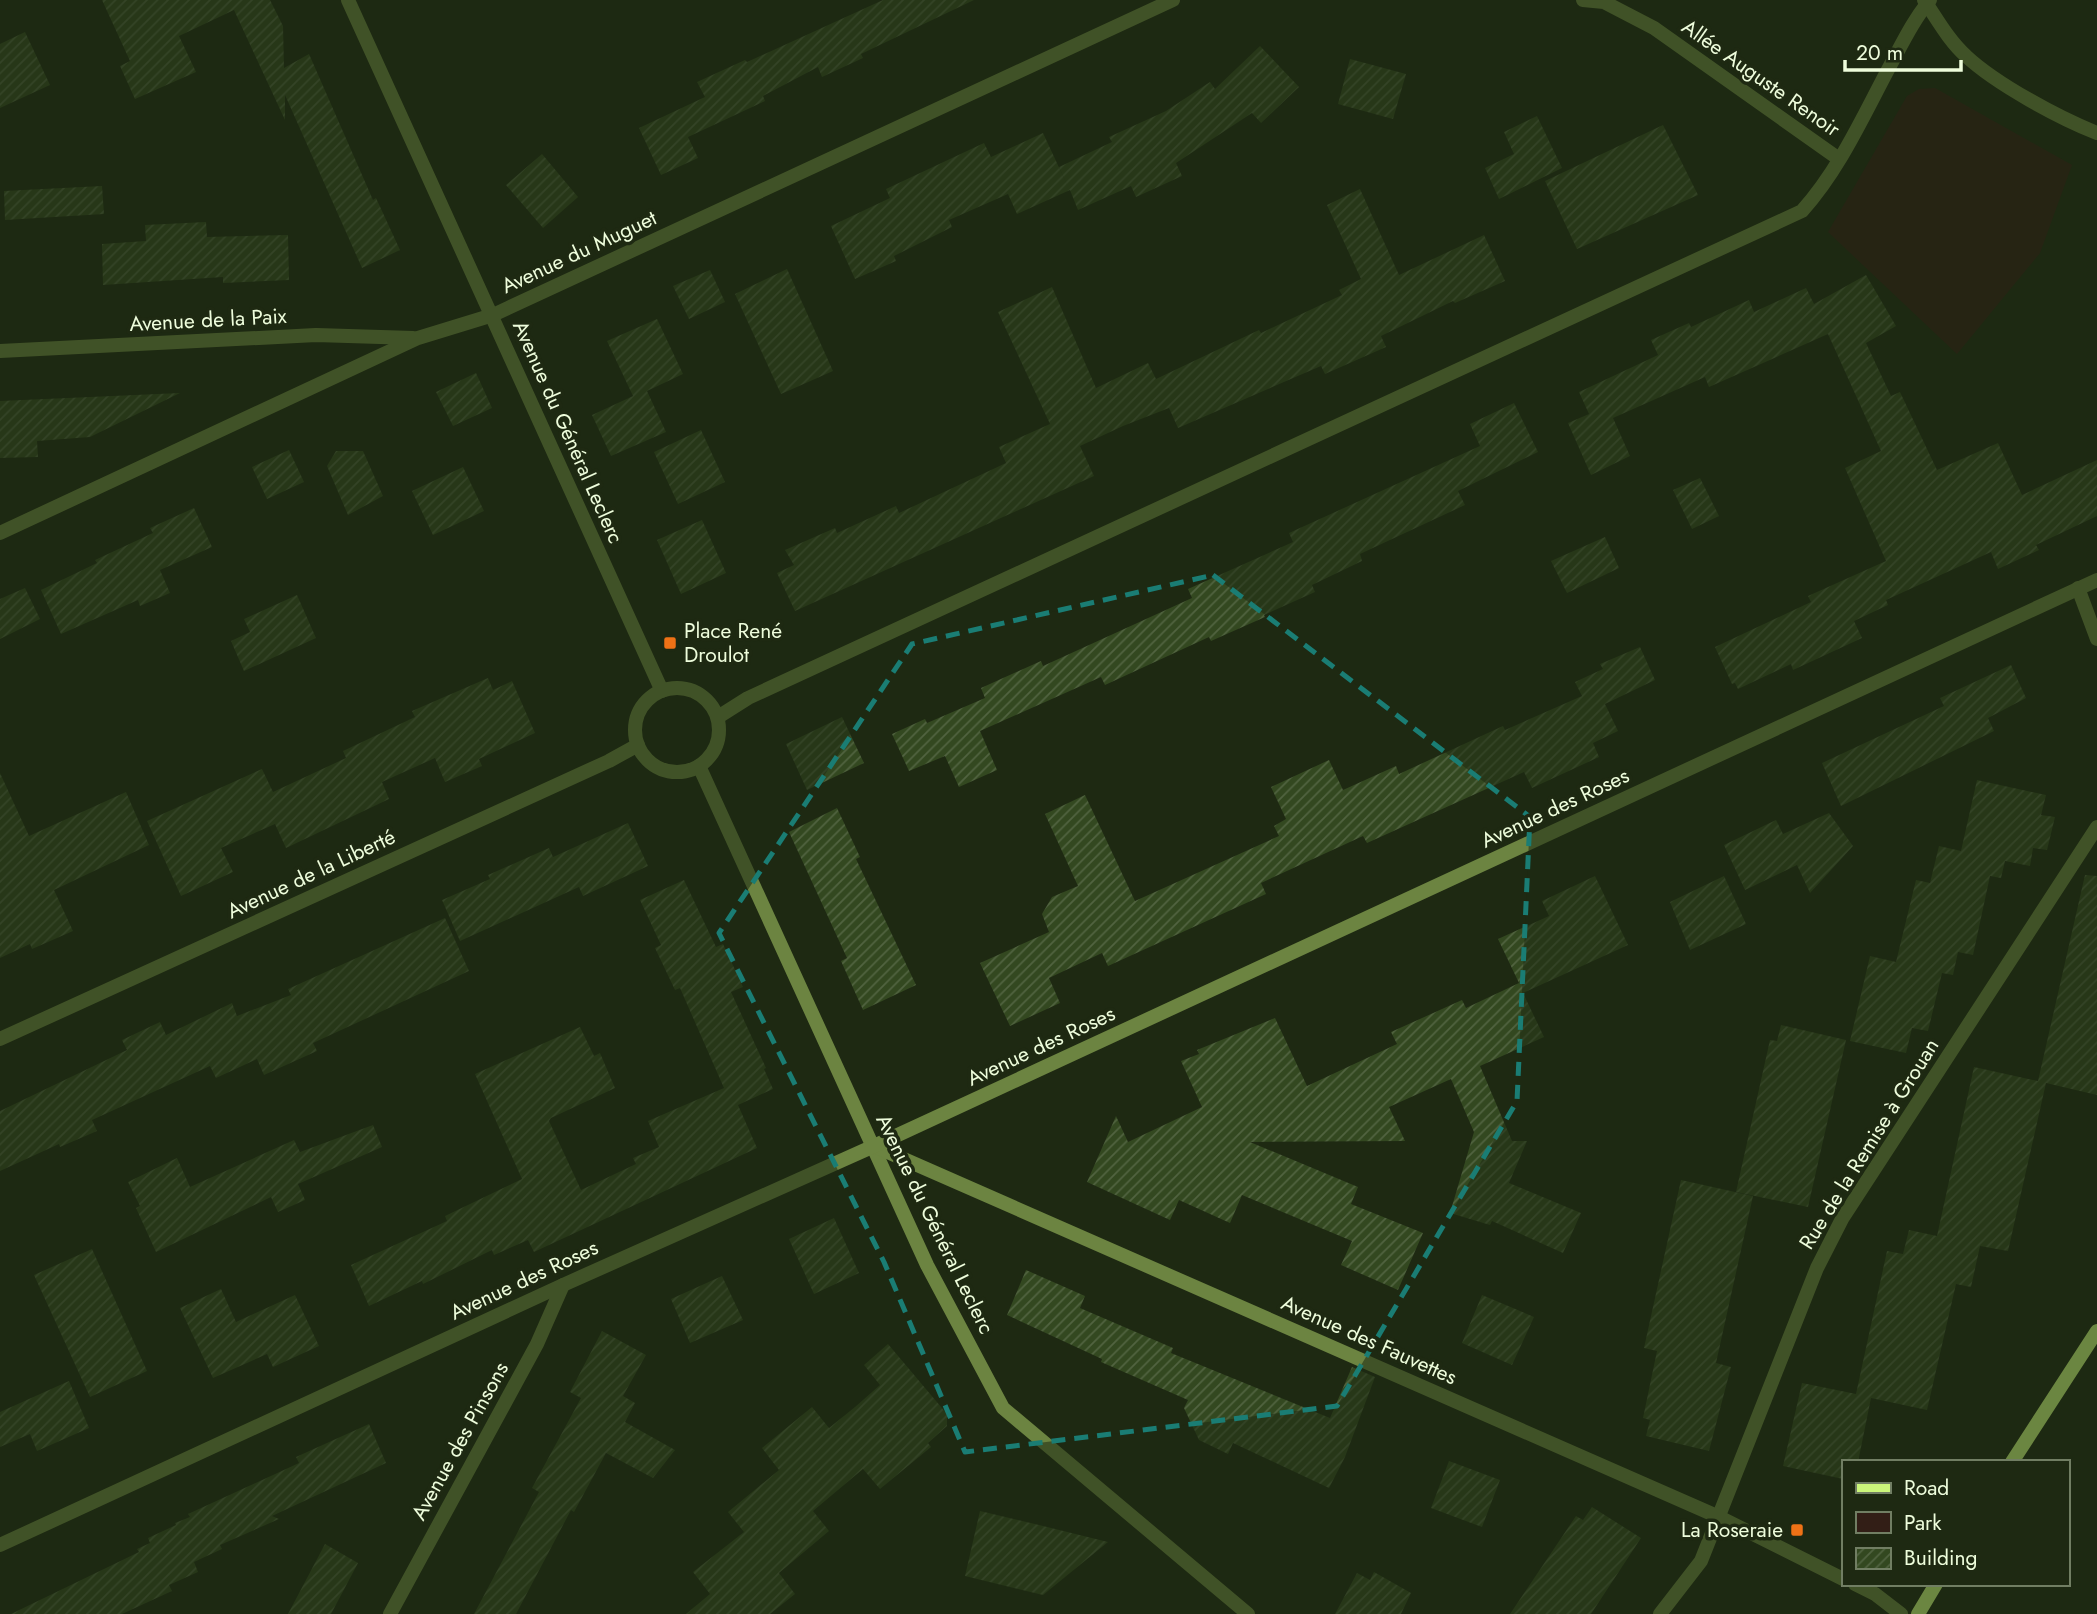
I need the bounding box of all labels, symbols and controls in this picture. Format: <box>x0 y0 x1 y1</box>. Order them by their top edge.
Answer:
street label: Allée Auguste Renoir <box>1676 12 1847 144</box>
scale bar <box>1845 28 1960 72</box>
text: 20 m <box>1856 38 1903 68</box>
street label: Avenue du Muguet <box>497 203 661 301</box>
street label: Avenue de la Paix <box>129 301 287 339</box>
street label: Avenue du Général Leclerc <box>505 316 631 548</box>
place label: Place René Droulot <box>684 616 782 670</box>
marker: Place René Droulot <box>662 635 678 651</box>
street label: Avenue des Roses <box>1476 761 1634 855</box>
street label: Avenue de la Liberté <box>222 822 400 926</box>
street label: Avenue des Roses <box>962 999 1120 1093</box>
street label: Rue de la Remise à Grouan <box>1792 1033 1946 1255</box>
street label: Avenue du Général Leclerc <box>869 1109 1001 1339</box>
street label: Avenue des Roses <box>445 1233 603 1327</box>
street label: Avenue des Fauvettes <box>1276 1288 1462 1392</box>
street label: Avenue des Pinsons <box>404 1356 516 1526</box>
legend <box>1842 1460 2069 1586</box>
text: Road <box>1904 1473 1949 1503</box>
text: Park <box>1904 1508 1942 1538</box>
place label: La Roseraie <box>1681 1515 1783 1545</box>
marker: La Roseraie <box>1789 1522 1805 1538</box>
text: Building <box>1904 1543 1977 1573</box>

